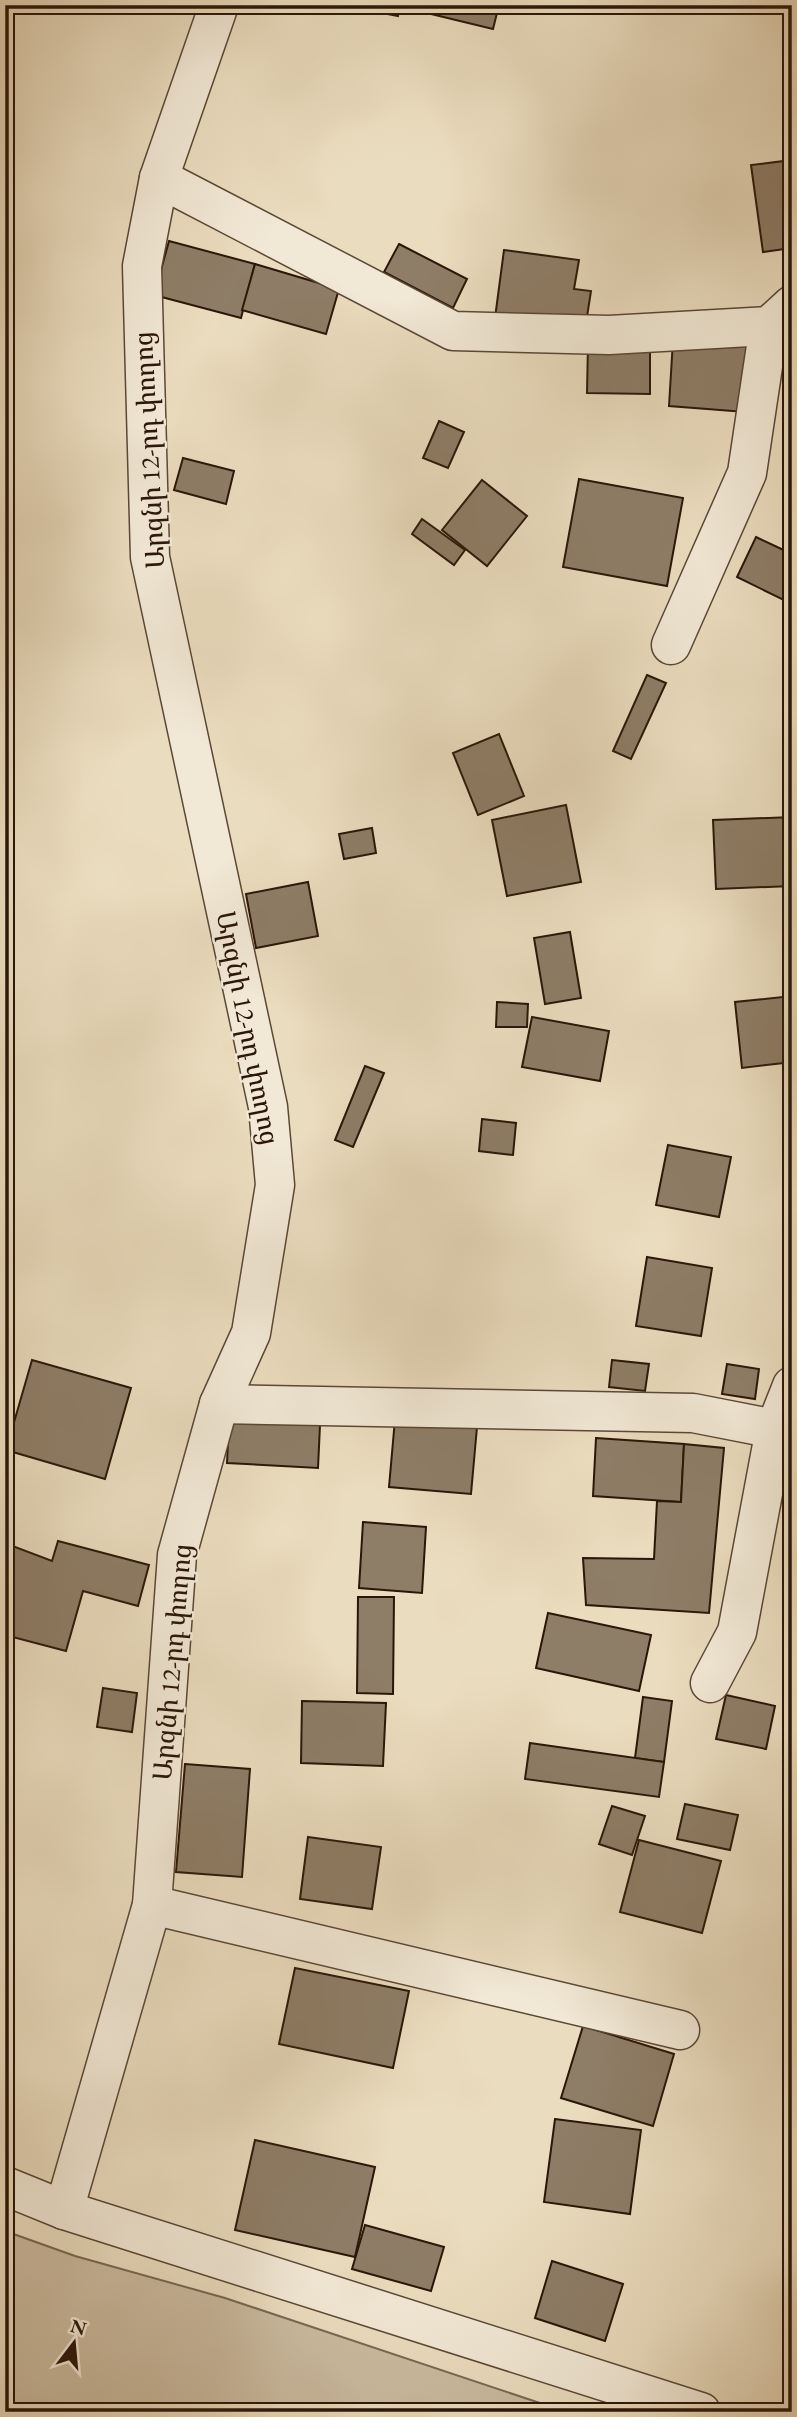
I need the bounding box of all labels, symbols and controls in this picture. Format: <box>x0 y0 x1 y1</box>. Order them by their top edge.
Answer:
street label: Արզնի 12-րդ փողոց <box>126 331 172 569</box>
street label: Արզնի 12-րդ փողոց <box>209 908 287 1148</box>
street label: Արզնի 12-րդ փողոց <box>145 1542 199 1782</box>
north arrow <box>38 2308 108 2378</box>
text: N <box>68 2313 90 2341</box>

